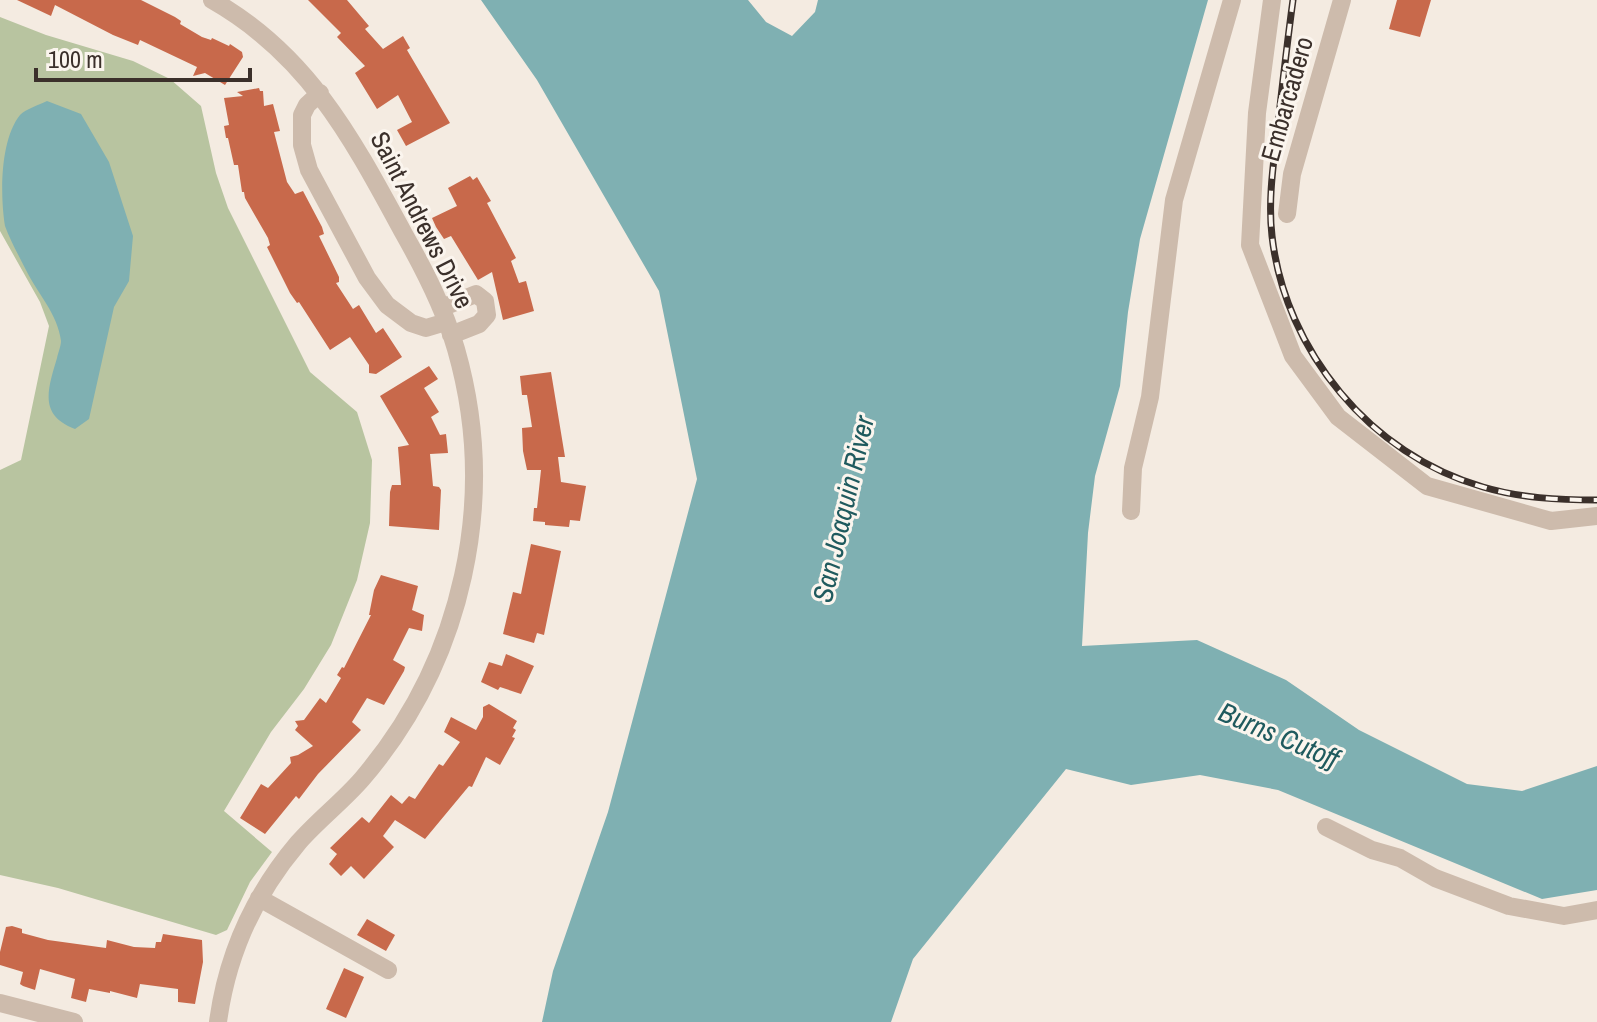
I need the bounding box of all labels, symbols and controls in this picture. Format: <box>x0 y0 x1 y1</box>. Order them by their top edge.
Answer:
scale bar <box>36 32 250 82</box>
street label: Embarcadero <box>1252 33 1321 165</box>
text: 100 m <box>48 43 103 75</box>
street label: Saint Andrews Drive <box>363 125 482 314</box>
water label: San Joaquin River <box>803 411 883 606</box>
water label: Burns Cutoff <box>1213 693 1347 778</box>

